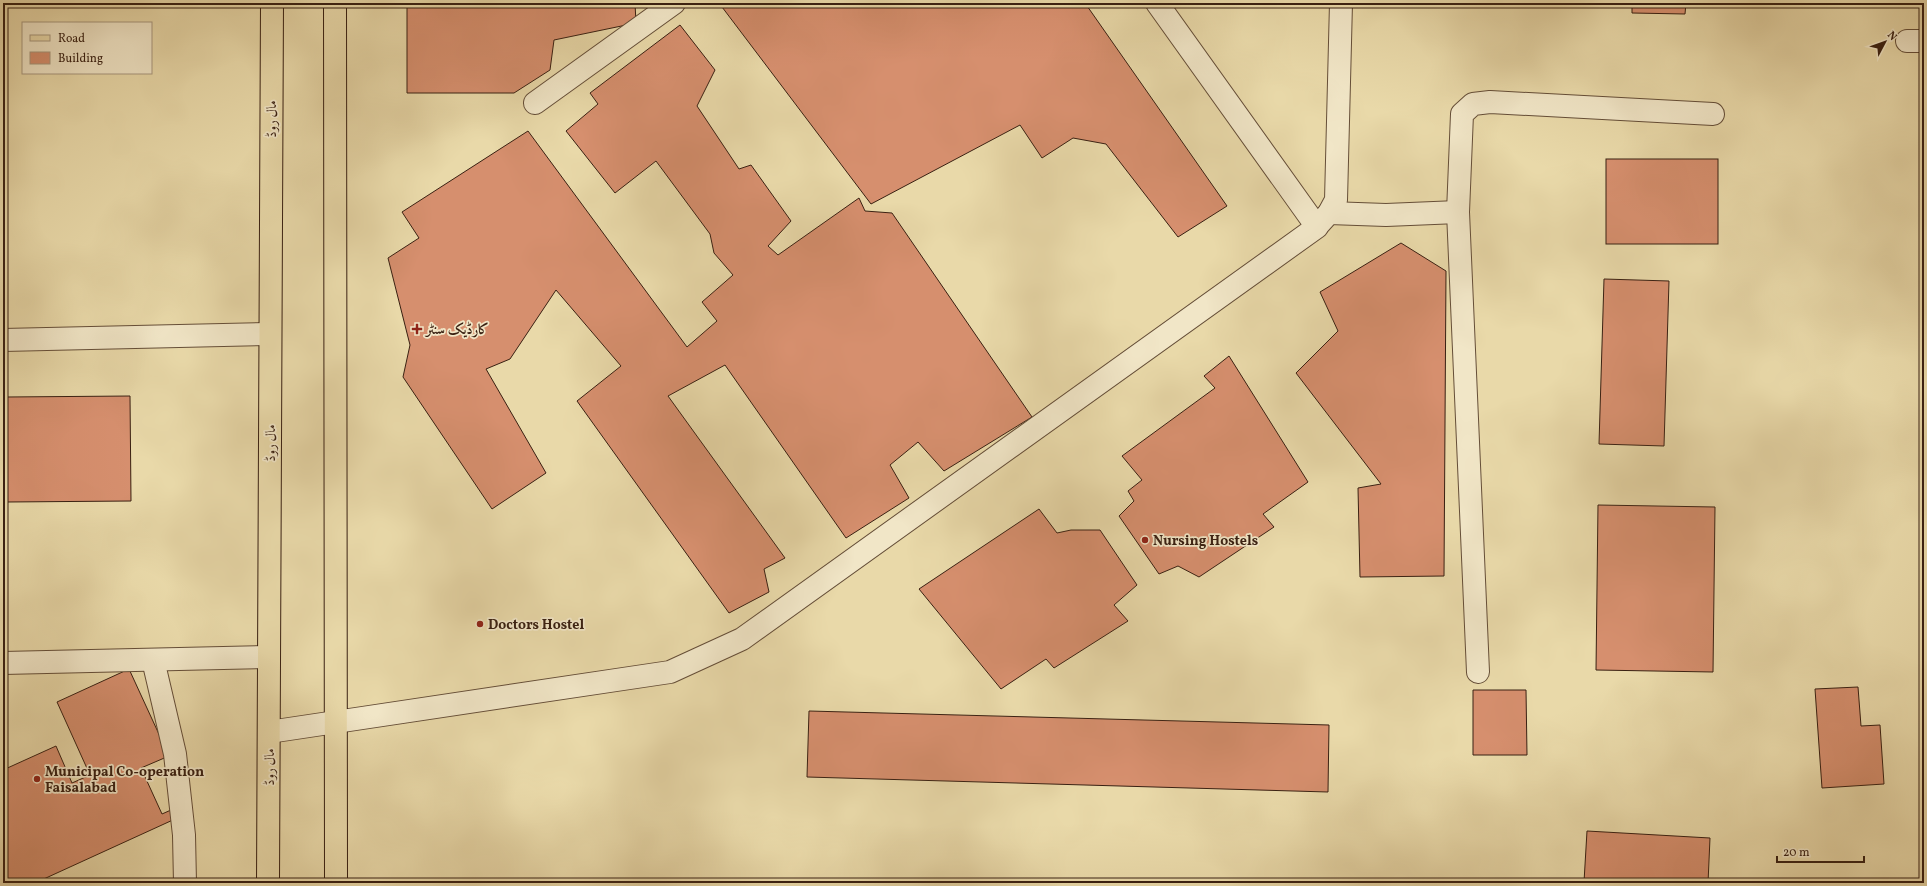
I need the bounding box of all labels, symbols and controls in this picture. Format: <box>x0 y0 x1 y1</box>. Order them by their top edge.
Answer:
legend <box>22 22 152 74</box>
north arrow <box>1865 22 1905 62</box>
text: N <box>1883 28 1900 44</box>
text: Road <box>58 31 85 47</box>
text: Building <box>58 51 103 67</box>
street label: مال روڈ <box>263 100 282 138</box>
place label: کارڈیک سنٹر <box>424 321 489 340</box>
marker: کارڈیک سنٹر <box>411 323 423 335</box>
street label: مال روڈ <box>262 424 281 462</box>
place label: Nursing Hostels <box>1153 532 1258 551</box>
marker: Nursing Hostels <box>1140 535 1150 545</box>
place label: Doctors Hostel <box>488 616 584 635</box>
marker: Doctors Hostel <box>475 619 485 629</box>
street label: مال روڈ <box>261 748 280 786</box>
place label: Municipal Co-operation Faisalabad <box>45 763 204 798</box>
marker: Municipal Co-operation Faisalabad <box>32 774 42 784</box>
scale bar <box>1777 838 1864 864</box>
text: 20 m <box>1783 845 1810 861</box>

